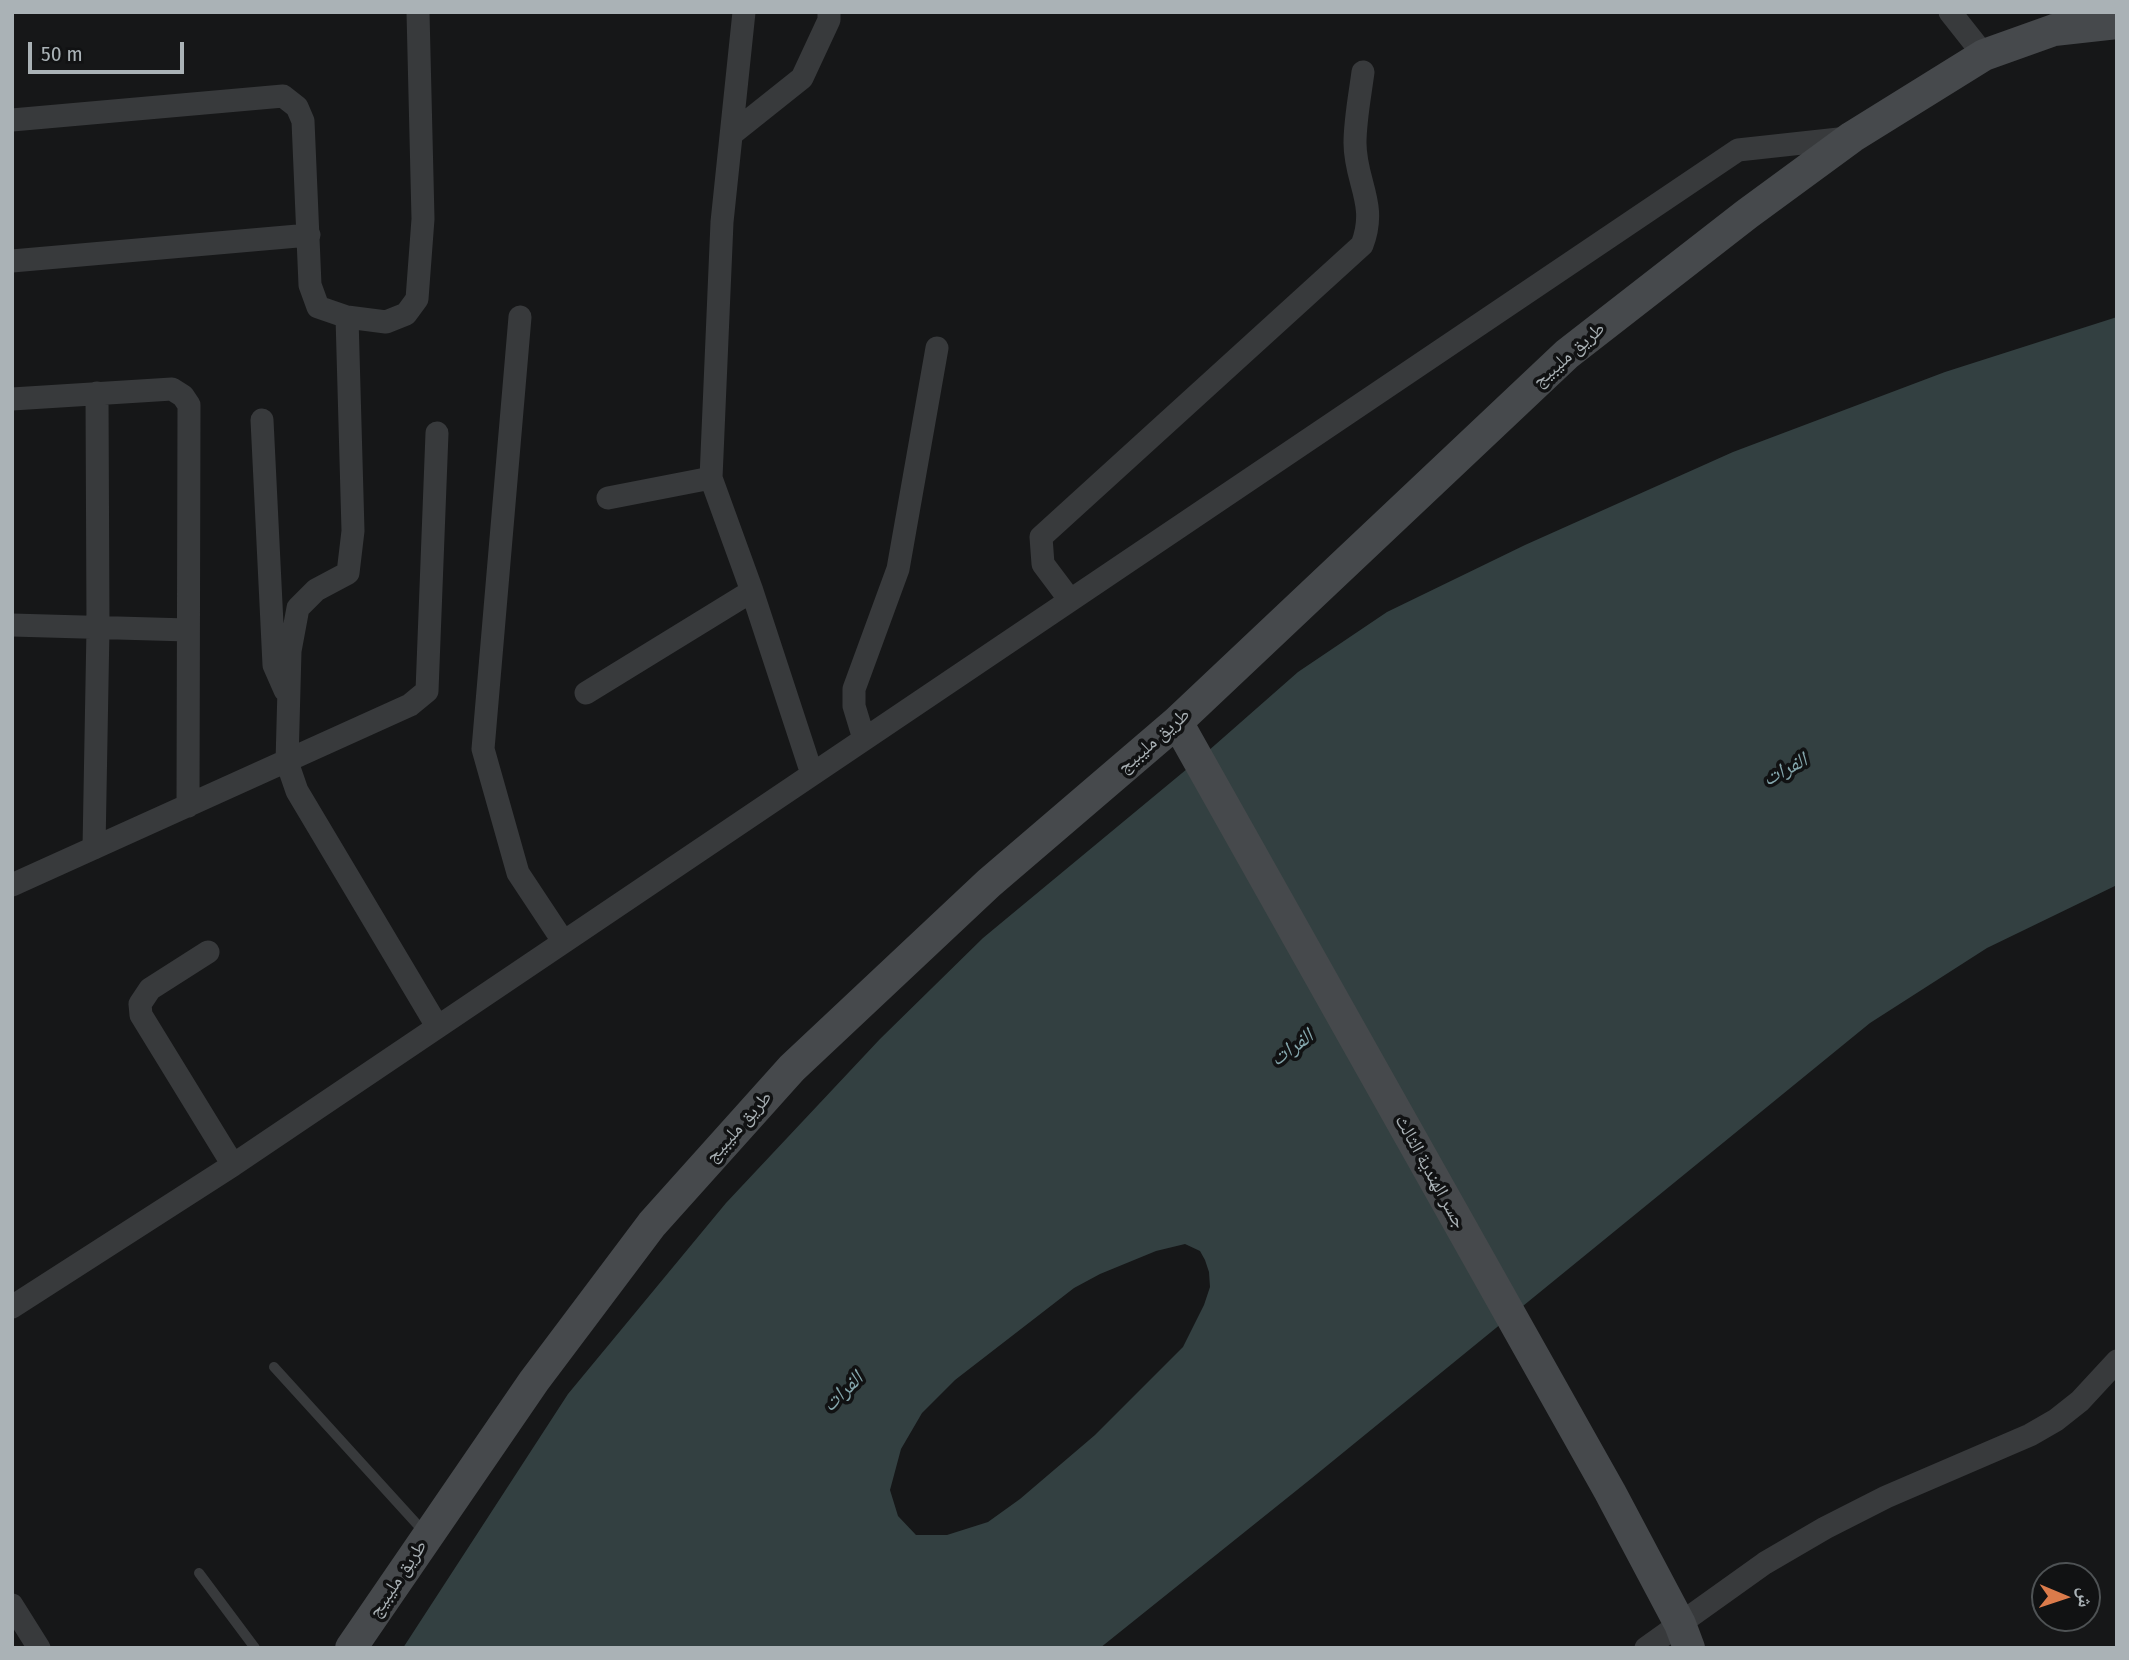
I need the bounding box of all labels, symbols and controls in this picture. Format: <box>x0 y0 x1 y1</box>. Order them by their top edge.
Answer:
scale bar <box>32 28 187 72</box>
text: 50 m <box>41 41 83 67</box>
street label: طريق مليبيج <box>1528 317 1610 393</box>
street label: طريق مليبيج <box>1113 703 1195 779</box>
water label: الفرات <box>1758 748 1812 792</box>
water label: الفرات <box>1265 1024 1319 1072</box>
street label: طريق مليبيج <box>701 1086 777 1168</box>
street label: جسر الهندية الثالث <box>1389 1111 1471 1233</box>
water label: الفرات <box>817 1367 869 1417</box>
street label: طريق مليبيج <box>364 1536 432 1622</box>
north arrow <box>2031 1562 2101 1632</box>
text: ش <box>2074 1587 2097 1608</box>

